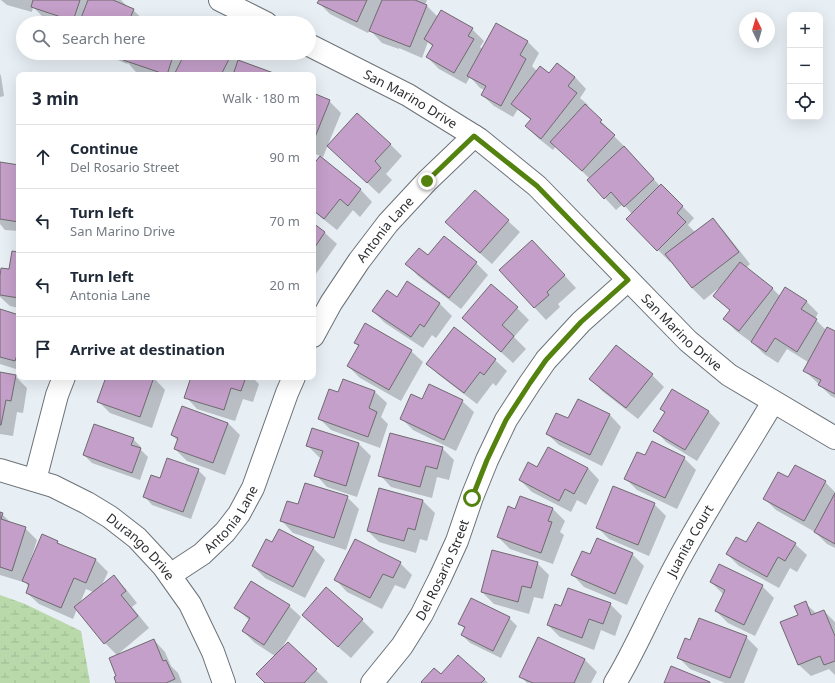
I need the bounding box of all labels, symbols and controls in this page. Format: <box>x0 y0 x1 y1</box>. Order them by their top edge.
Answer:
north arrow <box>739 12 775 48</box>
map controls <box>787 12 823 120</box>
button: + <box>787 12 823 48</box>
search box <box>16 16 316 60</box>
icon: search <box>30 27 52 49</box>
text: Search here <box>62 28 145 48</box>
button: − <box>787 48 823 84</box>
street label: San Marino Drive <box>361 65 461 133</box>
button: locate <box>787 84 823 120</box>
text: 3 min <box>32 87 79 110</box>
text: Walk · 180 m <box>222 89 300 107</box>
text: Continue <box>70 138 138 158</box>
icon: ahead <box>32 146 54 168</box>
text: 90 m <box>270 148 300 166</box>
text: Del Rosario Street <box>70 158 179 176</box>
route end <box>418 172 436 190</box>
street label: Antonia Lane <box>352 192 417 266</box>
text: Turn left <box>70 202 134 222</box>
icon: left <box>32 210 54 232</box>
text: 70 m <box>270 212 300 230</box>
text: San Marino Drive <box>70 222 175 240</box>
text: Turn left <box>70 266 134 286</box>
icon: left <box>32 274 54 296</box>
text: 20 m <box>270 276 300 294</box>
text: Antonia Lane <box>70 286 150 304</box>
street label: San Marino Drive <box>638 290 726 375</box>
icon: arrive <box>32 338 54 360</box>
text: Arrive at destination <box>70 339 225 359</box>
street label: Antonia Lane <box>200 482 262 557</box>
route start <box>463 489 481 507</box>
street label: Juanita Court <box>661 501 717 581</box>
street label: Durango Drive <box>103 509 179 583</box>
street label: Del Rosario Street <box>411 517 473 624</box>

